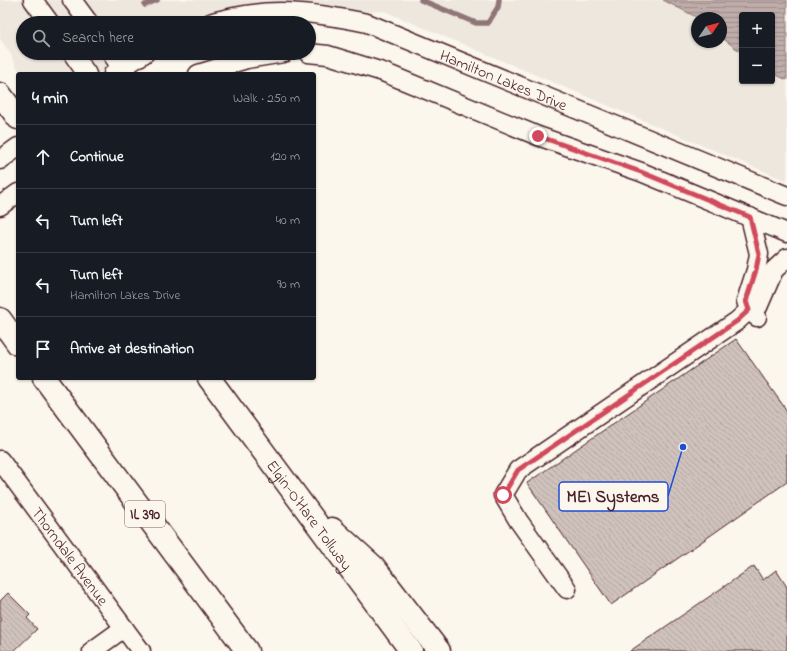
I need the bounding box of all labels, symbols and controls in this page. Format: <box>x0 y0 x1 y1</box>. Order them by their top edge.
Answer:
north arrow <box>691 12 727 48</box>
map controls <box>739 12 775 84</box>
button: + <box>739 12 775 48</box>
search box <box>16 16 316 60</box>
icon: search <box>30 27 52 49</box>
text: Search here <box>62 27 134 49</box>
street label: Hamilton Lakes Drive <box>436 44 571 119</box>
button: − <box>739 48 775 84</box>
text: 4 min <box>32 86 68 111</box>
text: Walk · 250 m <box>233 89 300 108</box>
route end <box>529 127 547 145</box>
icon: ahead <box>32 146 54 168</box>
text: Continue <box>70 146 124 168</box>
text: 120 m <box>270 147 300 166</box>
icon: left <box>32 210 54 232</box>
text: Turn left <box>70 210 123 232</box>
text: 40 m <box>276 211 300 230</box>
text: Turn left <box>70 264 123 286</box>
icon: left <box>32 274 54 296</box>
text: 90 m <box>277 275 300 294</box>
text: Hamilton Lakes Drive <box>70 286 180 305</box>
icon: arrive <box>32 338 54 360</box>
text: Arrive at destination <box>70 338 194 360</box>
street label: Elgin-O'Hare Tollway <box>259 455 358 576</box>
callout: MEI Systems <box>559 482 668 511</box>
text: MEI Systems <box>566 485 660 512</box>
route start <box>494 486 512 504</box>
road number: IL 390 <box>125 501 165 527</box>
street label: Thorndale Avenue <box>25 503 114 612</box>

